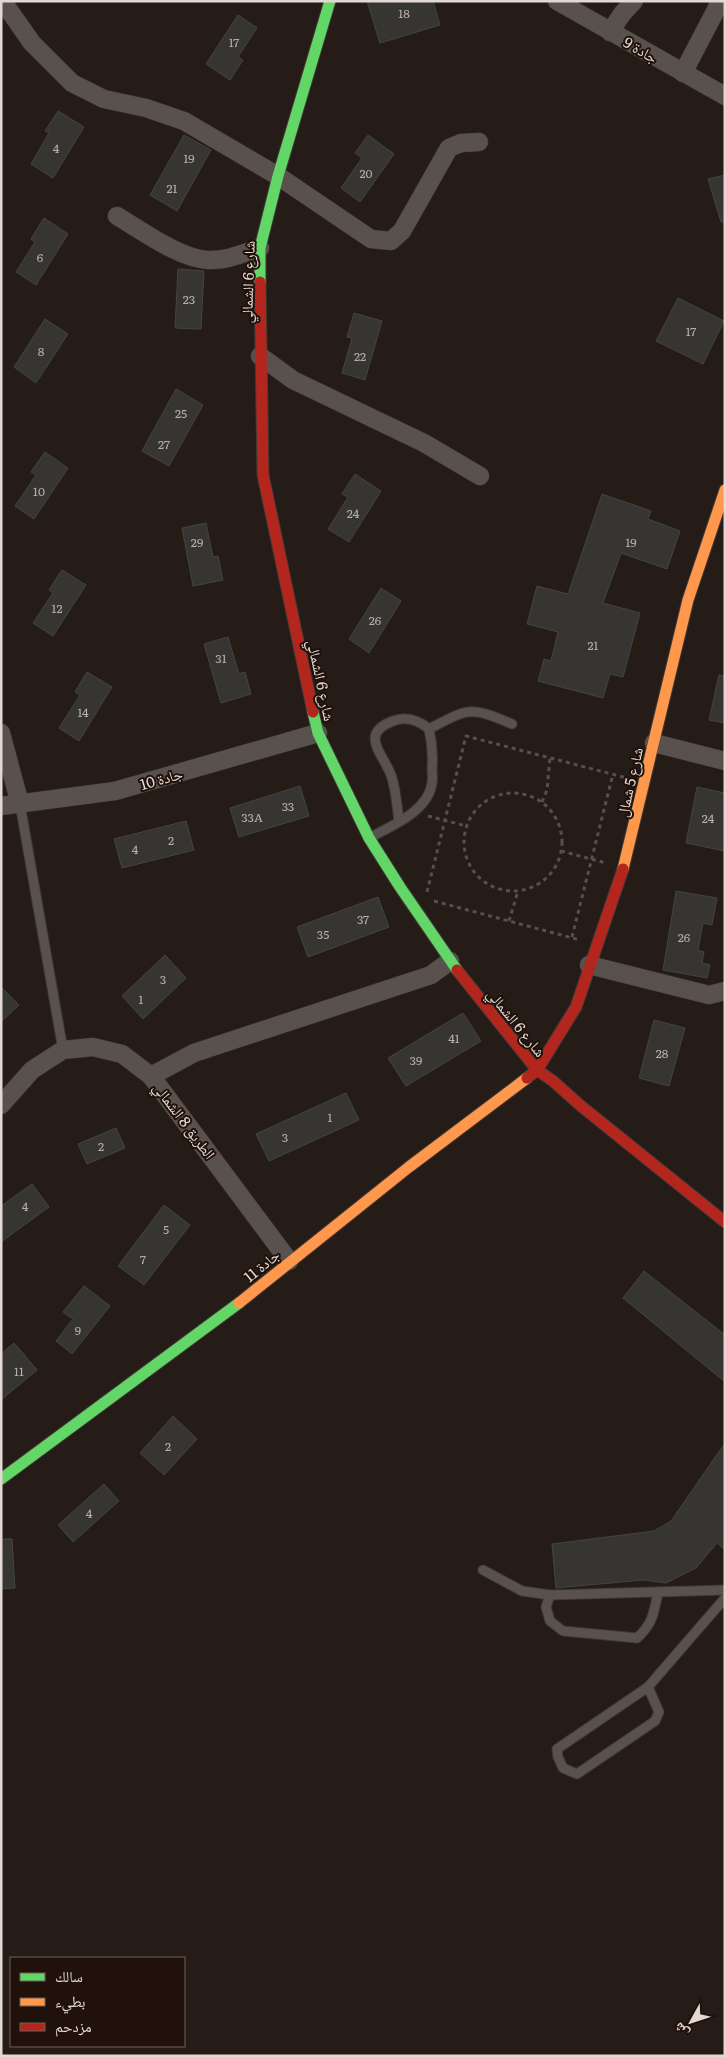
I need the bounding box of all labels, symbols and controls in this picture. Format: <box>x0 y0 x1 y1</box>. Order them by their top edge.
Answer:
house number: 18 <box>398 4 410 22</box>
street label: جادة 9 <box>619 30 663 68</box>
house number: 17 <box>229 33 239 51</box>
house number: 4 <box>53 139 60 157</box>
house number: 19 <box>183 149 195 167</box>
house number: 20 <box>359 164 373 182</box>
house number: 21 <box>167 179 178 197</box>
street label: شارع 6 الشمالي <box>234 240 262 324</box>
house number: 6 <box>37 248 44 266</box>
house number: 23 <box>183 290 195 308</box>
house number: 17 <box>686 322 696 340</box>
house number: 8 <box>38 342 45 360</box>
house number: 22 <box>354 347 366 365</box>
house number: 25 <box>175 404 187 422</box>
house number: 27 <box>158 435 170 453</box>
house number: 10 <box>33 482 45 500</box>
house number: 24 <box>347 504 360 522</box>
house number: 29 <box>191 533 203 551</box>
house number: 19 <box>625 533 637 551</box>
house number: 12 <box>52 599 62 617</box>
house number: 26 <box>369 611 382 629</box>
house number: 21 <box>588 636 599 654</box>
street label: شارع 6 الشمالي <box>300 637 342 723</box>
house number: 31 <box>215 649 227 667</box>
house number: 14 <box>77 703 89 721</box>
street label: شارع 5 شمال <box>610 745 648 819</box>
street label: جادة 10 <box>137 761 185 795</box>
house number: 33 <box>282 797 294 815</box>
house number: 33A <box>241 808 263 826</box>
house number: 24 <box>702 809 715 827</box>
house number: 2 <box>168 831 174 849</box>
house number: 4 <box>132 840 139 858</box>
house number: 37 <box>357 910 369 928</box>
house number: 35 <box>317 925 329 943</box>
house number: 26 <box>678 928 691 946</box>
house number: 3 <box>160 970 166 988</box>
street label: شارع 6 الشمالي <box>481 983 552 1063</box>
house number: 1 <box>139 990 144 1008</box>
house number: 41 <box>448 1029 460 1047</box>
house number: 28 <box>656 1044 669 1062</box>
house number: 39 <box>410 1051 422 1069</box>
street label: الطريق 8 الشمالي <box>147 1077 222 1165</box>
house number: 1 <box>328 1108 333 1126</box>
house number: 3 <box>282 1128 288 1146</box>
house number: 2 <box>98 1137 104 1155</box>
house number: 4 <box>22 1197 29 1215</box>
house number: 5 <box>163 1220 169 1238</box>
street label: جادة 11 <box>238 1243 284 1287</box>
house number: 7 <box>140 1250 146 1268</box>
house number: 9 <box>75 1321 81 1339</box>
house number: 11 <box>14 1362 24 1380</box>
house number: 2 <box>165 1437 171 1455</box>
house number: 4 <box>86 1504 93 1522</box>
legend <box>10 1957 185 2047</box>
text: سالك <box>55 1964 83 1987</box>
text: بطيء <box>55 1989 85 2014</box>
north arrow <box>666 1997 716 2047</box>
text: مزدحم <box>55 2014 92 2037</box>
text: ش <box>668 2019 693 2043</box>

